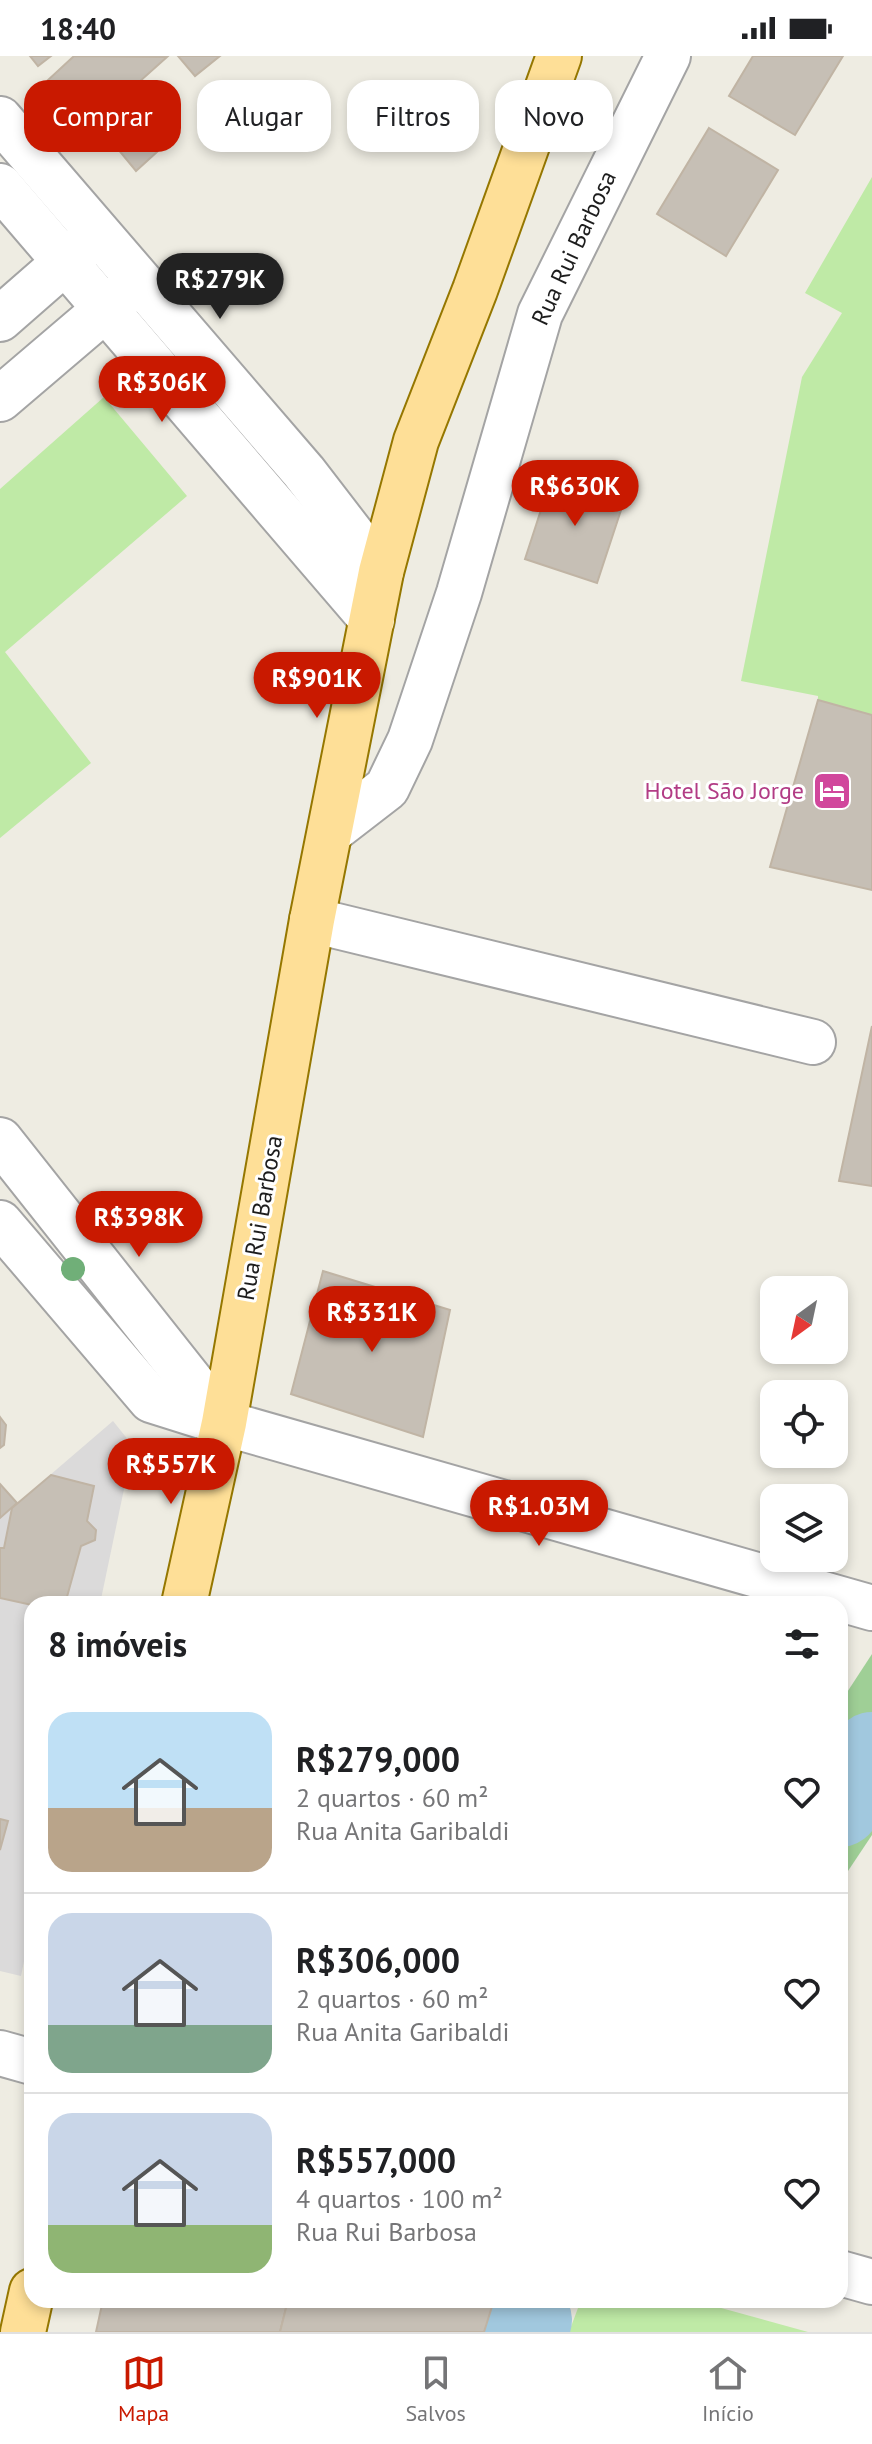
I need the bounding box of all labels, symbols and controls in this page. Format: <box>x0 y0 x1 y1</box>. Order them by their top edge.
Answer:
text: 18:40 <box>40 9 116 48</box>
chip: Comprar <box>24 80 181 152</box>
chip: Alugar <box>197 80 331 152</box>
chip: Filtros <box>347 80 479 152</box>
chip: Novo <box>495 80 613 152</box>
street label: Rua Rui Barbosa <box>524 166 623 330</box>
pin: R$279K <box>155 253 285 321</box>
text: R$279K <box>175 262 265 295</box>
pin: R$306K <box>97 356 227 424</box>
text: R$306K <box>117 365 207 398</box>
pin: R$630K <box>510 460 640 528</box>
text: R$630K <box>530 469 620 502</box>
pin: R$901K <box>252 652 382 720</box>
text: R$901K <box>272 661 362 694</box>
hotel icon: Hotel São Jorge <box>811 770 853 812</box>
place label: Hotel São Jorge <box>645 775 804 806</box>
street label: Rua Rui Barbosa <box>230 1133 289 1303</box>
pin: R$398K <box>74 1191 204 1259</box>
text: R$398K <box>94 1200 184 1233</box>
north arrow <box>760 1276 848 1364</box>
map controls <box>760 1276 848 1572</box>
pin: R$331K <box>307 1286 437 1354</box>
text: R$331K <box>327 1295 417 1328</box>
button: locate <box>760 1380 848 1468</box>
pin: R$557K <box>106 1438 236 1506</box>
text: R$557K <box>126 1447 216 1480</box>
pin: R$1.03M <box>465 1480 613 1548</box>
button: layers <box>760 1484 848 1572</box>
text: R$1.03M <box>488 1489 590 1522</box>
text: 8 imóveis <box>48 1622 187 1666</box>
icon: filters <box>780 1622 824 1666</box>
text: R$279,000 <box>296 1737 460 1781</box>
icon: home <box>112 1744 208 1840</box>
icon: heart <box>780 1770 824 1814</box>
text: 2 quartos · 60 m² <box>296 1781 488 1814</box>
text: Rua Anita Garibaldi <box>296 1814 509 1847</box>
text: R$306,000 <box>296 1938 460 1982</box>
icon: home <box>112 1945 208 2041</box>
icon: heart <box>780 1971 824 2015</box>
text: 2 quartos · 60 m² <box>296 1982 488 2015</box>
text: Rua Anita Garibaldi <box>296 2015 509 2048</box>
text: R$557,000 <box>296 2138 456 2182</box>
icon: home <box>112 2145 208 2241</box>
icon: heart <box>780 2171 824 2215</box>
text: 4 quartos · 100 m² <box>296 2182 503 2215</box>
text: Rua Rui Barbosa <box>296 2215 477 2248</box>
tab: Mapa <box>118 2351 169 2427</box>
tab: Salvos <box>405 2351 466 2427</box>
tab: Início <box>702 2351 754 2427</box>

